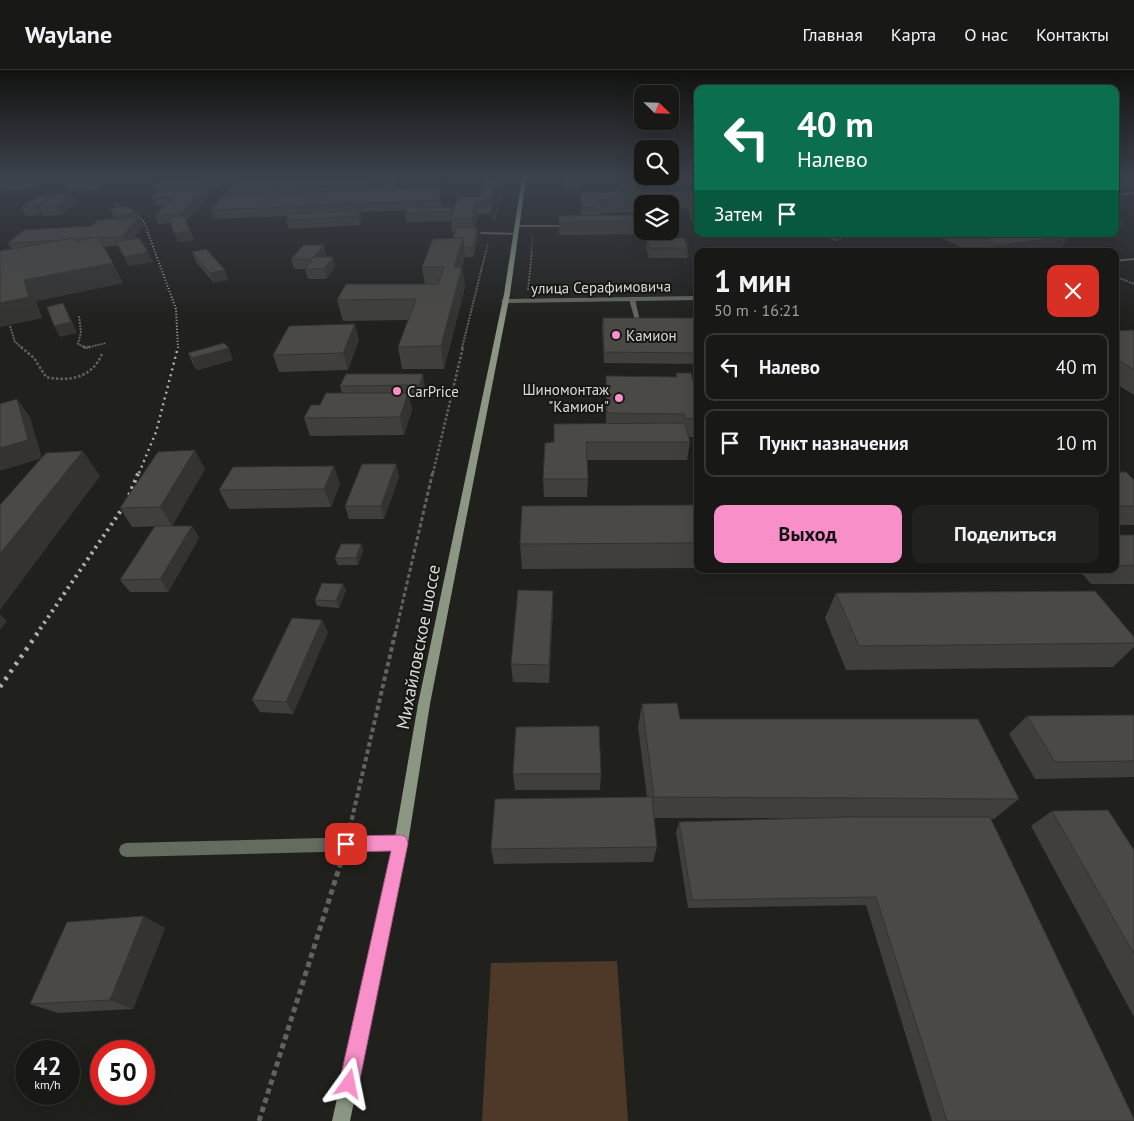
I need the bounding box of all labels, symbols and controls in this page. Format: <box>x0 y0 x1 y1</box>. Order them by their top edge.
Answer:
text: Waylane <box>25 19 112 50</box>
text: Главная <box>802 23 863 46</box>
text: Карта <box>891 23 936 46</box>
text: О нас <box>964 23 1008 46</box>
text: Контакты <box>1036 23 1109 46</box>
north arrow <box>634 85 679 130</box>
map controls <box>634 85 679 240</box>
text: 40 m <box>797 101 874 147</box>
icon: left <box>714 105 779 170</box>
button: search <box>634 140 679 185</box>
text: Налево <box>797 145 868 173</box>
button: layers <box>634 195 679 240</box>
icon: arrive <box>773 200 801 228</box>
text: Затем <box>714 202 763 226</box>
text: 1 мин <box>714 261 791 300</box>
button: close <box>1047 265 1099 317</box>
street label: улица Серафимовича <box>531 276 671 298</box>
text: 50 m · 16:21 <box>714 300 800 320</box>
place label: Камион <box>626 326 677 345</box>
marker: Камион <box>610 329 622 341</box>
icon: left <box>716 353 744 381</box>
text: Налево <box>759 355 820 379</box>
text: 40 m <box>1056 355 1097 379</box>
place label: Шиномонтаж "Камион" <box>522 380 609 416</box>
place label: CarPrice <box>407 382 459 401</box>
marker: CarPrice <box>391 385 403 397</box>
marker: Шиномонтаж "Камион" <box>613 392 625 404</box>
icon: arrive <box>716 429 744 457</box>
text: Пункт назначения <box>759 431 909 455</box>
text: 10 m <box>1056 431 1097 455</box>
button: Выход <box>714 505 902 563</box>
button: Поделиться <box>912 505 1099 563</box>
street label: Михайловское шоссе <box>391 563 445 731</box>
pin <box>325 823 367 865</box>
icon: arrive <box>332 830 360 858</box>
speed limit sign: 50 <box>90 1040 155 1105</box>
text: 42 <box>33 1050 62 1082</box>
position arrow <box>322 1057 374 1109</box>
text: km/h <box>34 1077 61 1092</box>

